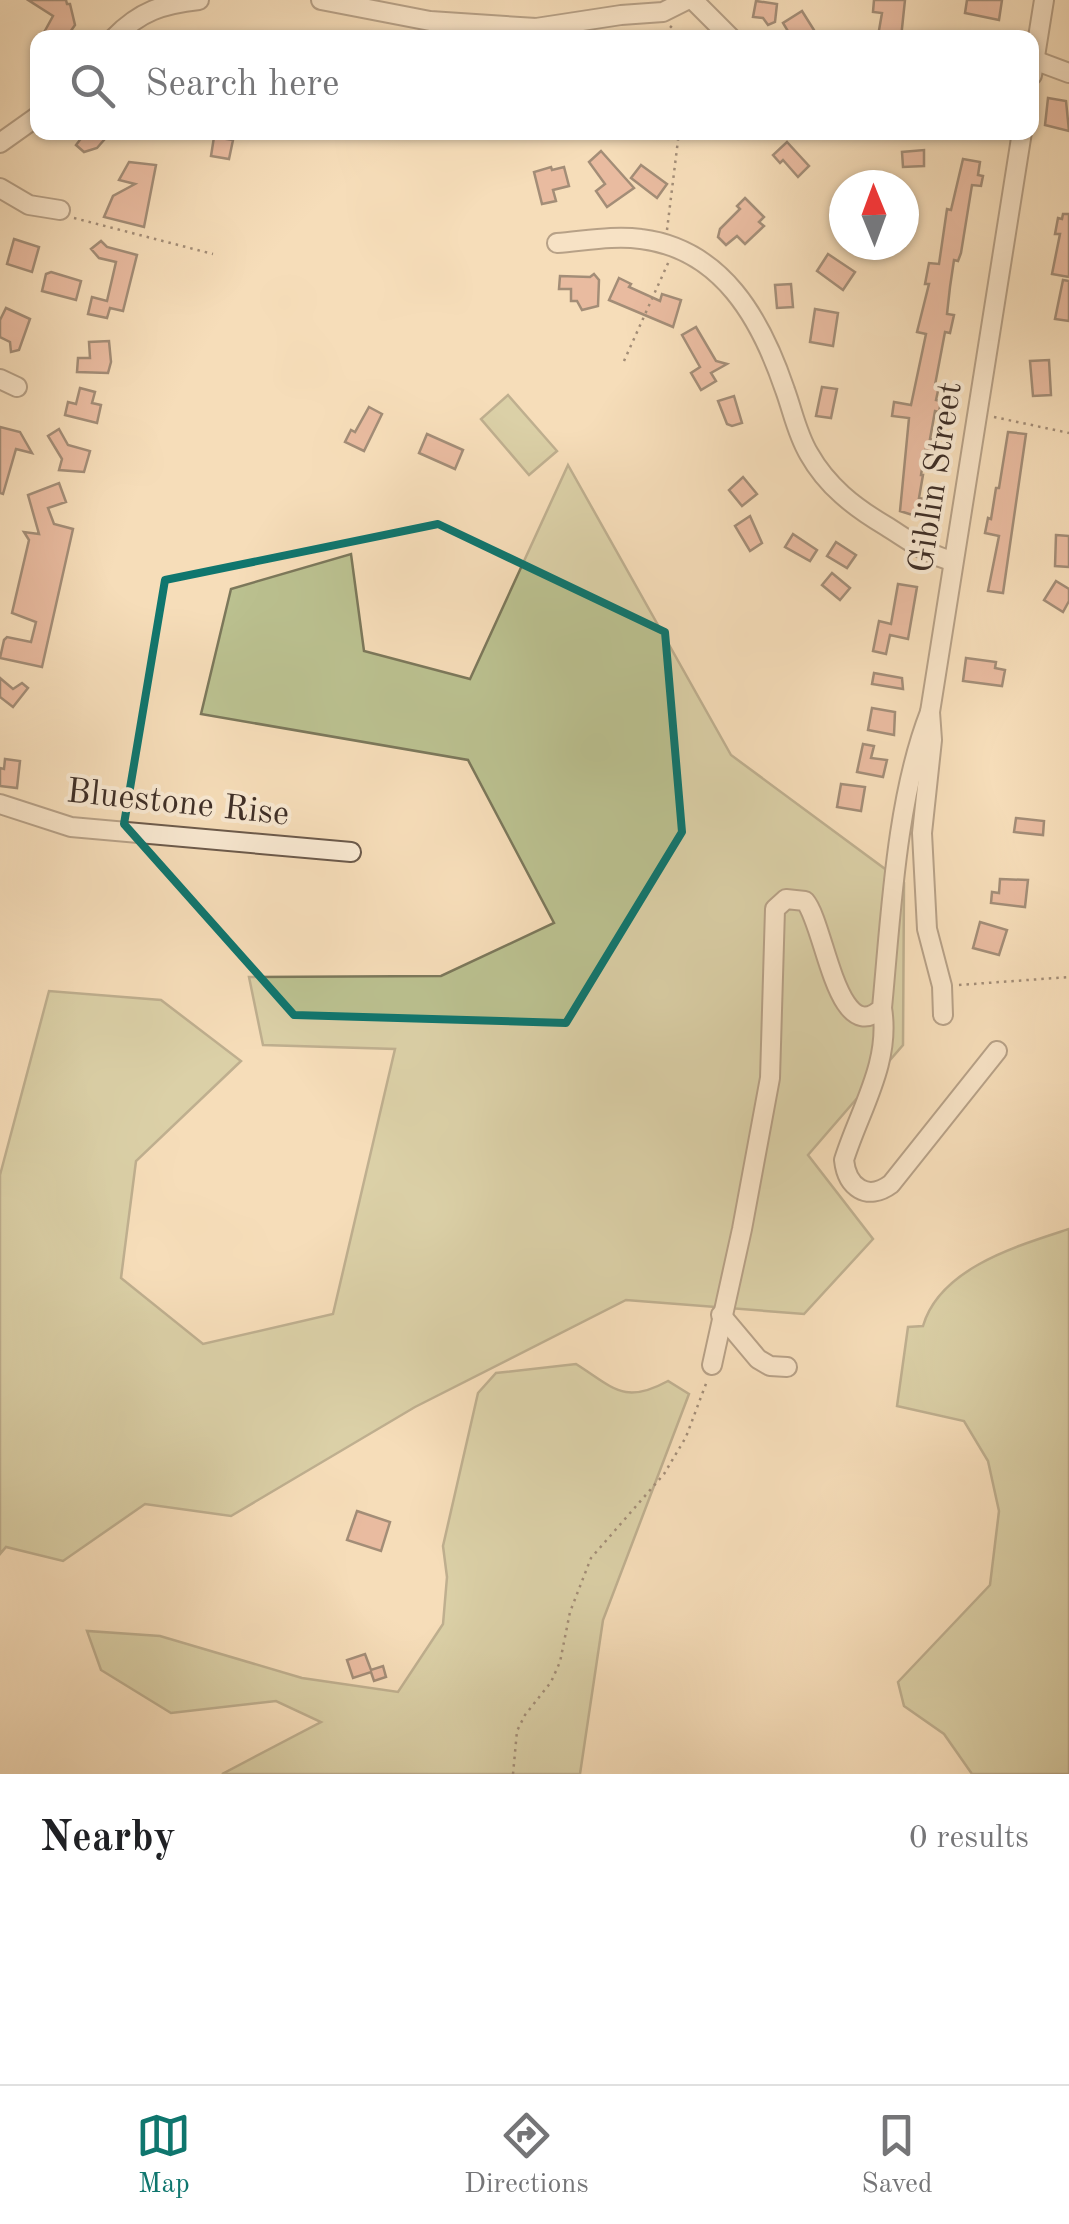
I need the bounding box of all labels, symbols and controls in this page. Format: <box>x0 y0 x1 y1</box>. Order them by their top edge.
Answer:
search box <box>30 30 1039 140</box>
icon: search <box>65 58 120 113</box>
text: Search here <box>145 66 340 104</box>
north arrow <box>829 170 919 260</box>
street label: Giblin Street <box>904 379 969 575</box>
street label: Bluestone Rise <box>65 774 291 833</box>
text: Nearby <box>40 1818 176 1860</box>
text: 0 results <box>909 1823 1029 1855</box>
tab: Map <box>136 2108 191 2203</box>
tab: Directions <box>464 2108 589 2203</box>
tab: Saved <box>861 2108 933 2203</box>

